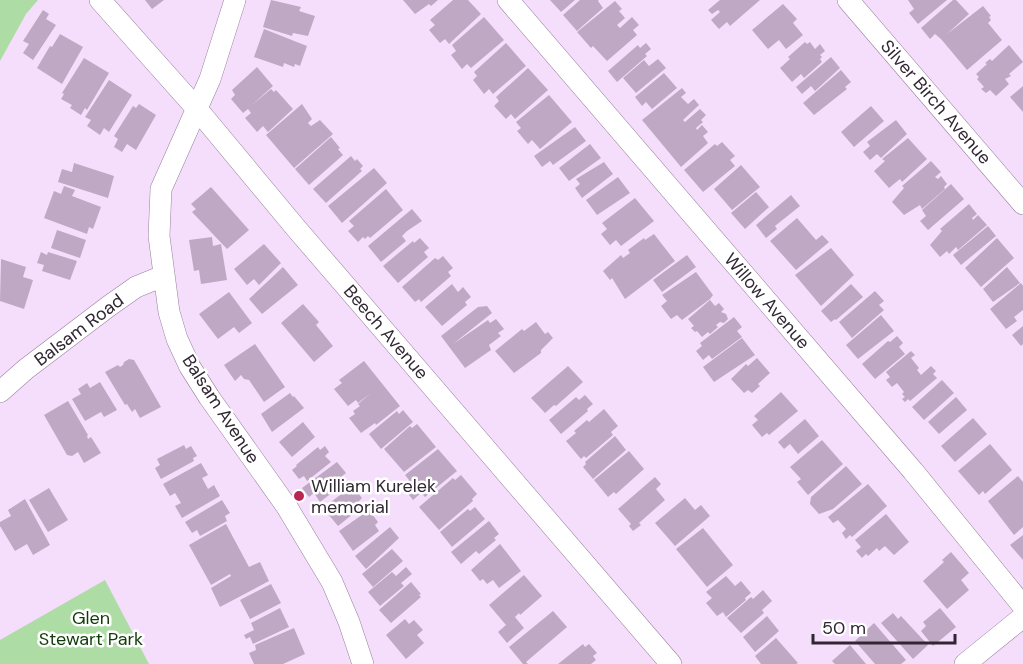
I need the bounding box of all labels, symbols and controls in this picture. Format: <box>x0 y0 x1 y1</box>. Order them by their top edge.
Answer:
street label: Silver Birch Avenue <box>875 35 997 169</box>
street label: Willow Avenue <box>719 248 815 354</box>
street label: Beech Avenue <box>338 280 434 384</box>
street label: Balsam Road <box>29 288 129 372</box>
street label: Balsam Avenue <box>177 350 265 468</box>
place label: William Kurelek memorial <box>311 474 436 519</box>
marker: William Kurelek memorial <box>292 489 306 503</box>
park label: Glen Stewart Park <box>39 606 143 651</box>
scale bar <box>813 607 956 645</box>
text: 50 m <box>822 616 866 640</box>

